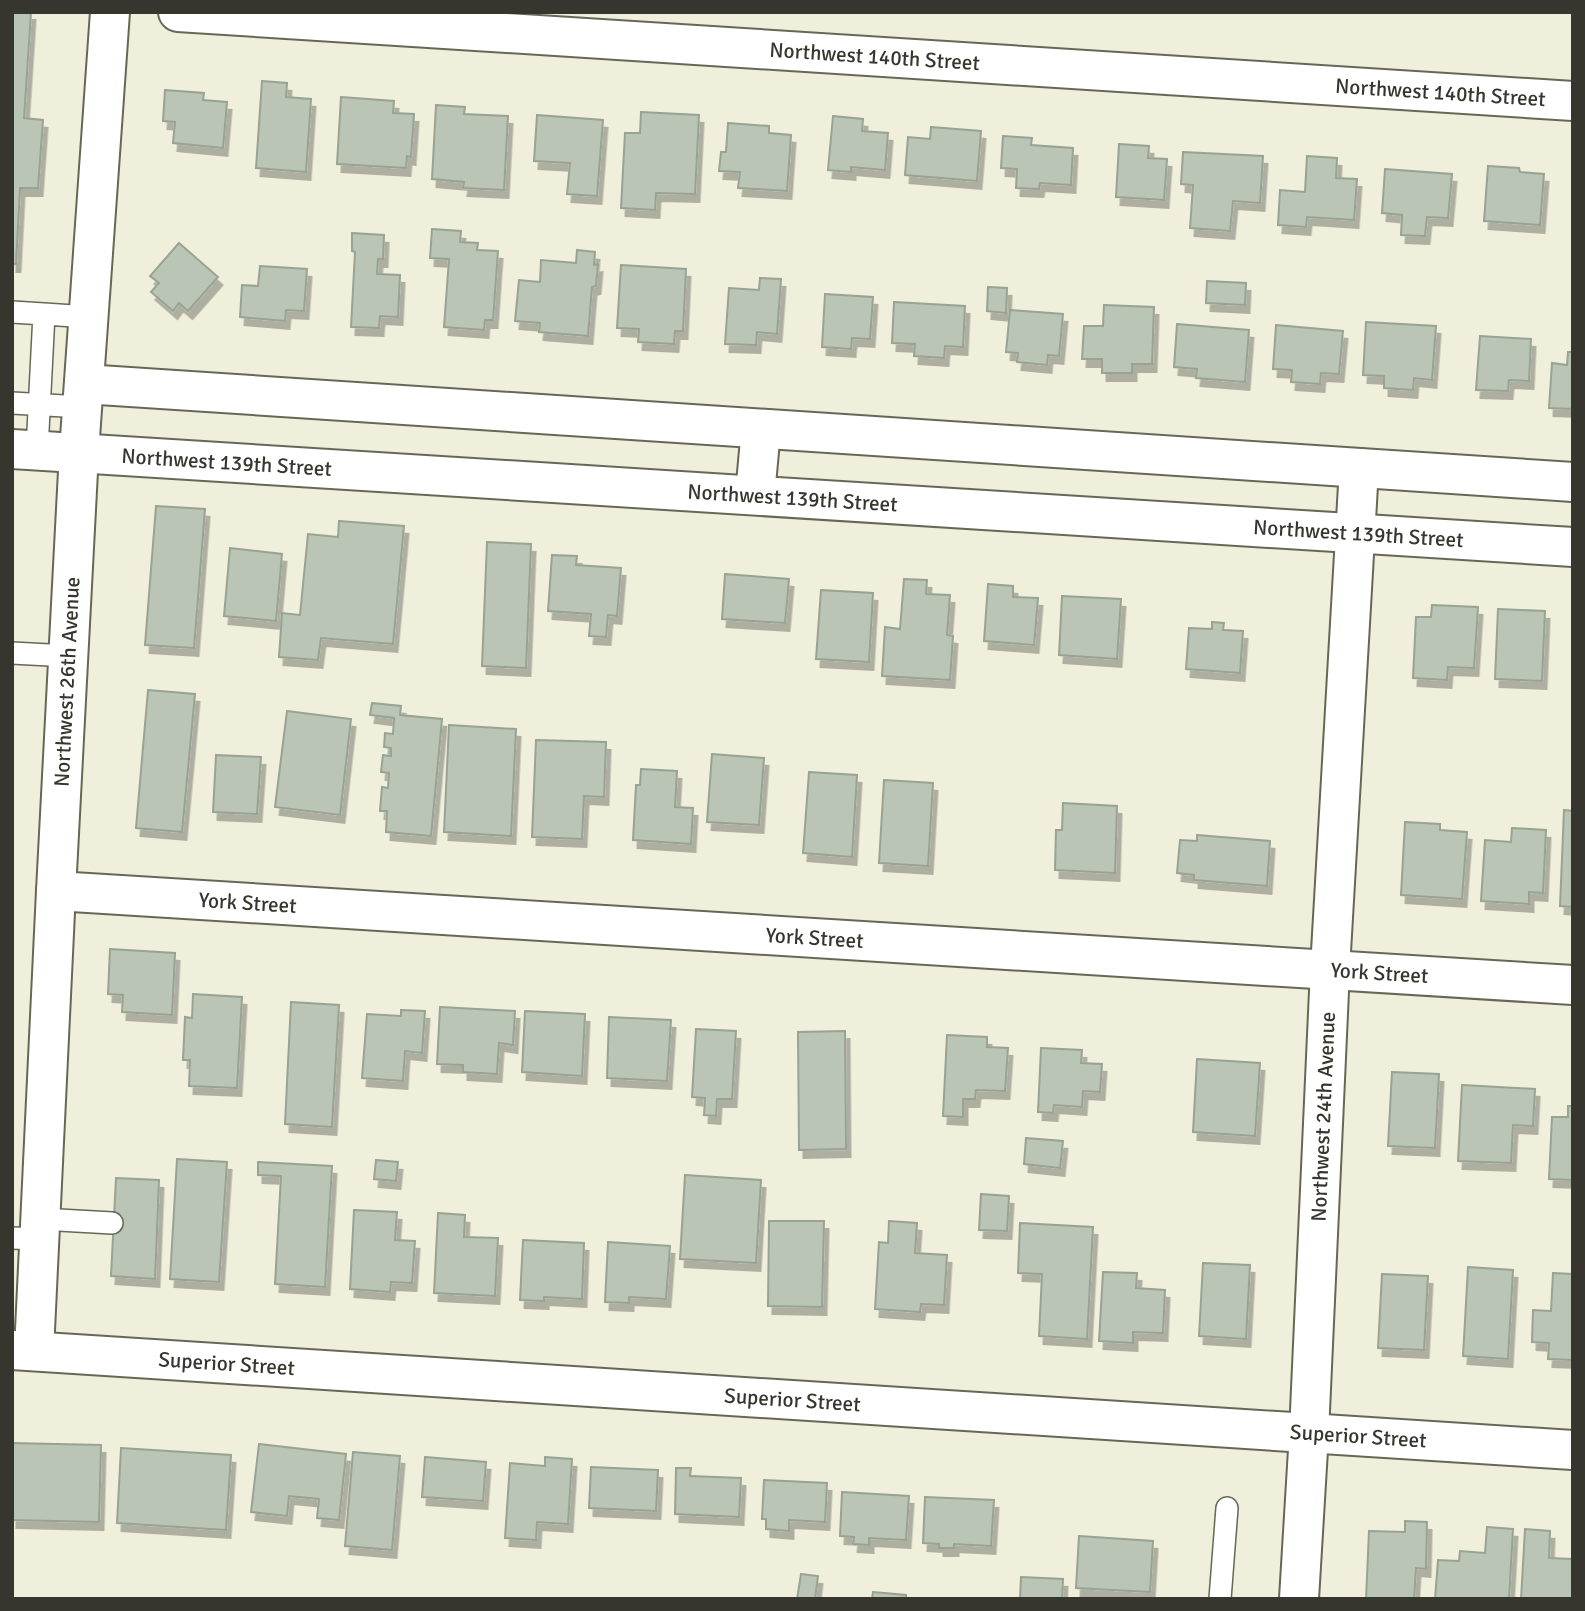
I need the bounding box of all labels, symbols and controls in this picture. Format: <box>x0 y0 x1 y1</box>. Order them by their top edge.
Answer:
street label: Northwest 140th Street <box>769 37 981 76</box>
street label: Northwest 140th Street <box>1334 73 1546 112</box>
street label: Northwest 139th Street <box>121 443 333 482</box>
street label: Northwest 139th Street <box>687 478 898 518</box>
street label: Northwest 139th Street <box>1252 514 1464 553</box>
street label: Northwest 26th Avenue <box>48 576 85 787</box>
street label: York Street <box>198 887 297 919</box>
street label: York Street <box>765 922 864 954</box>
street label: York Street <box>1330 957 1429 989</box>
street label: Northwest 24th Avenue <box>1306 1011 1341 1222</box>
street label: Superior Street <box>158 1346 296 1381</box>
street label: Superior Street <box>723 1383 861 1417</box>
street label: Superior Street <box>1289 1419 1427 1454</box>

